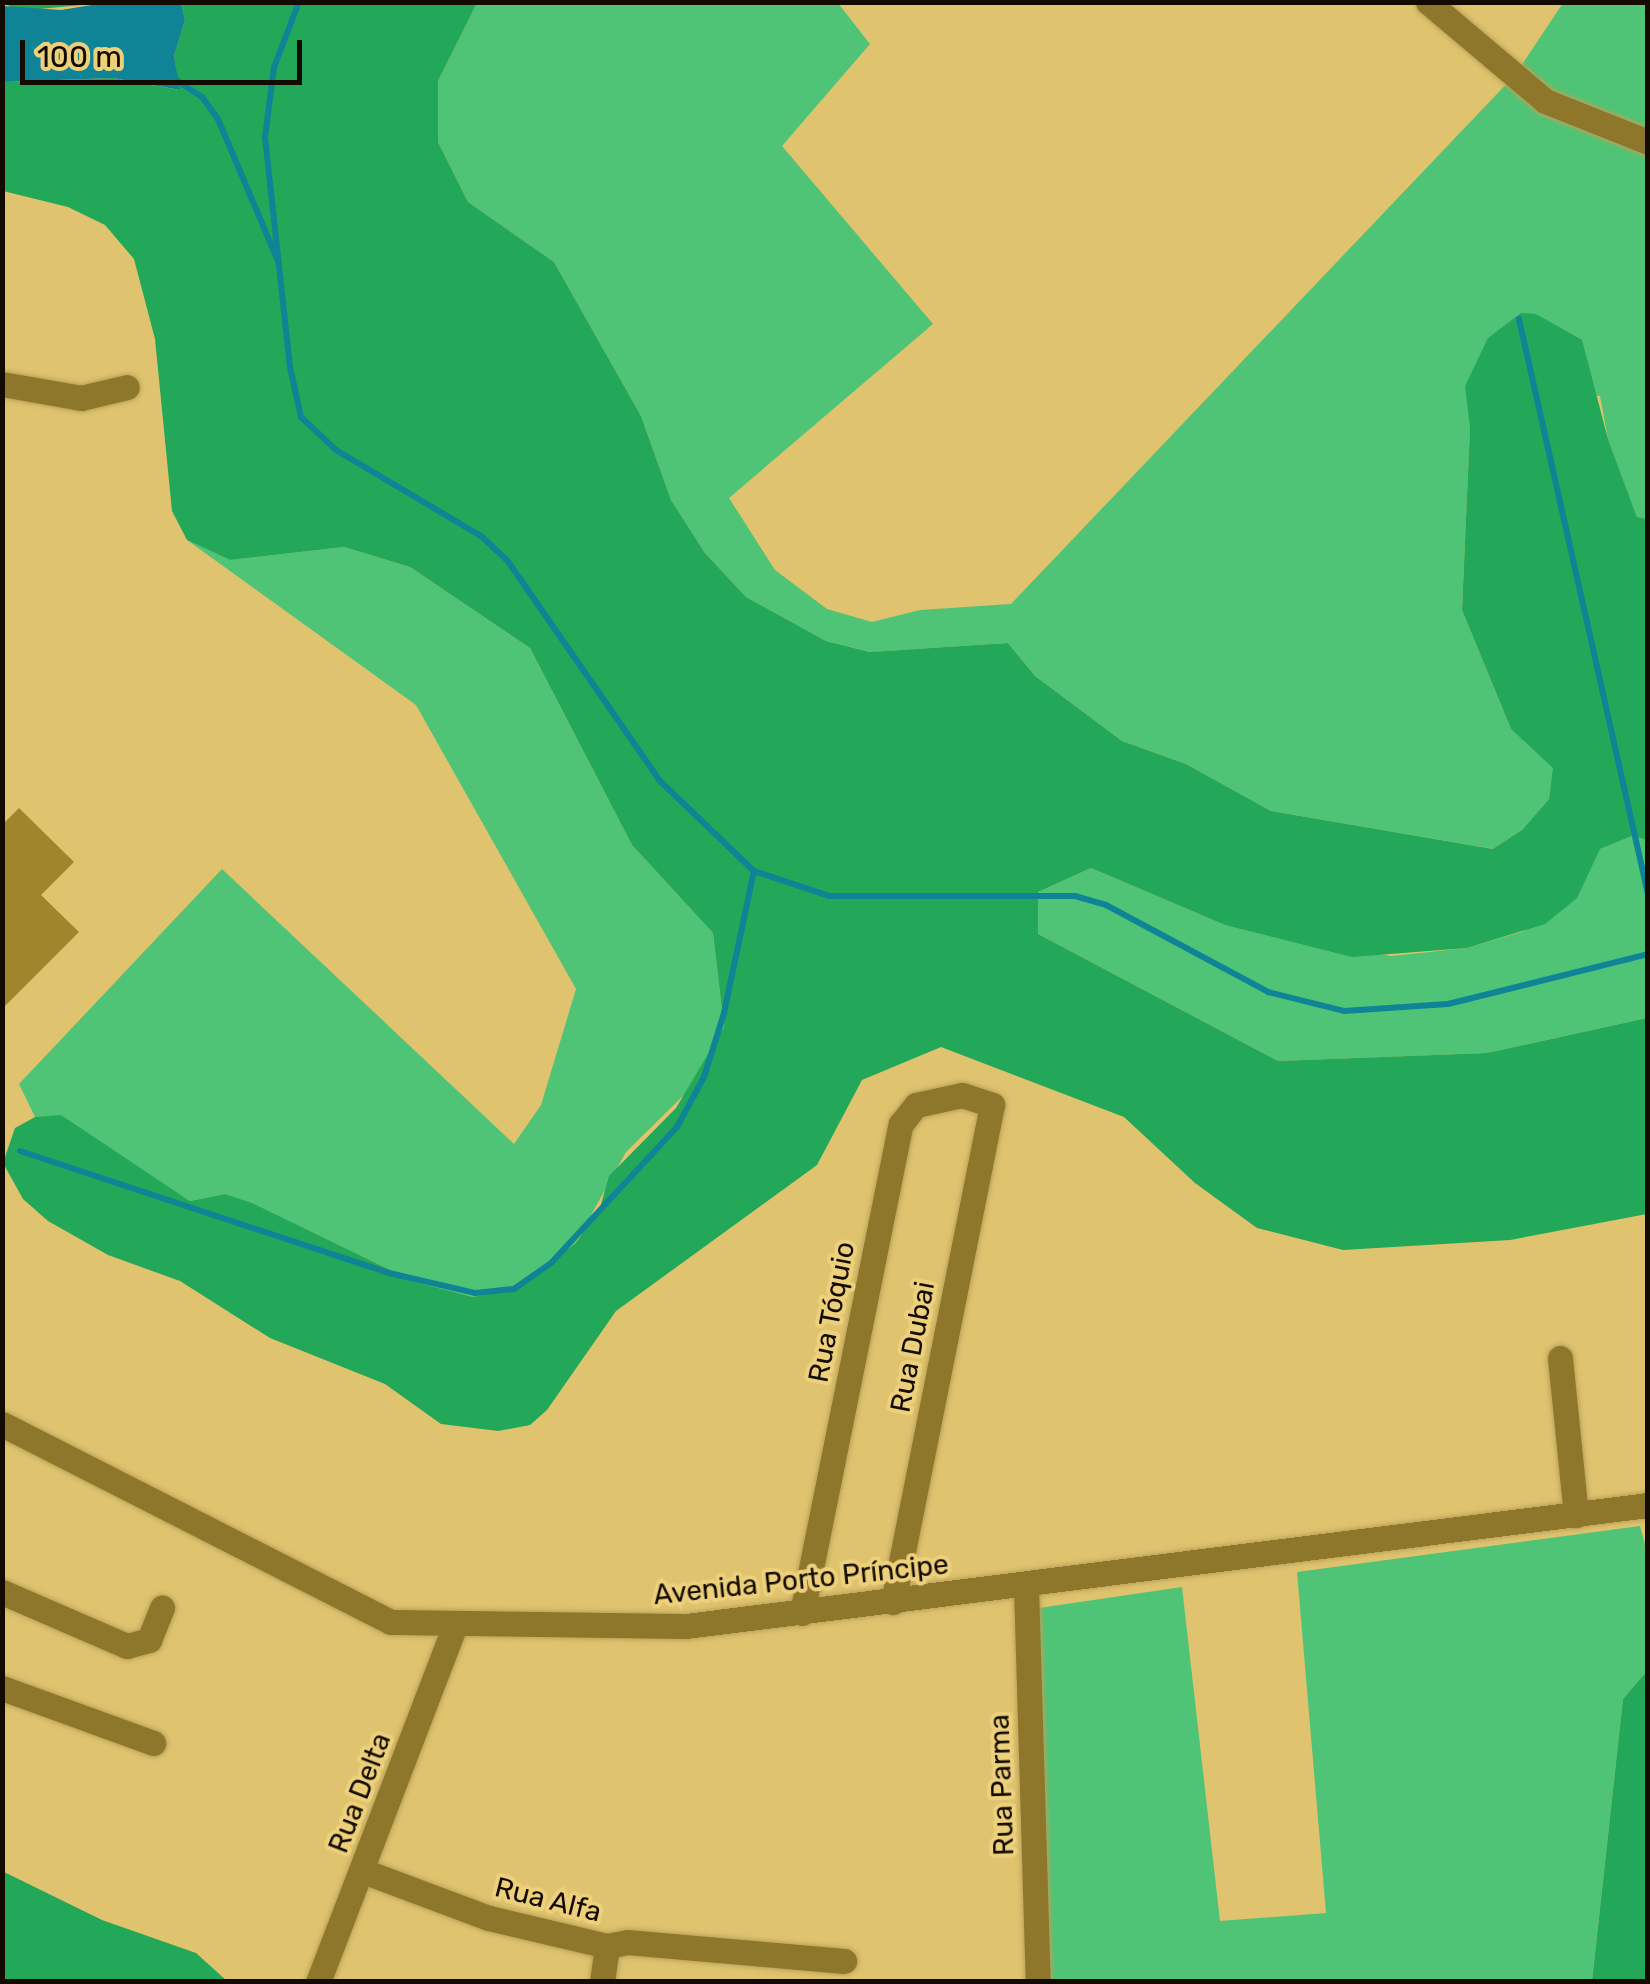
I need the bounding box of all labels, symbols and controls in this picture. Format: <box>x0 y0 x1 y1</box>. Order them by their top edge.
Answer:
scale bar <box>25 20 308 82</box>
text: 100 m <box>37 39 122 75</box>
street label: Rua Tóquio <box>802 1238 862 1386</box>
street label: Rua Dubai <box>884 1279 942 1415</box>
street label: Avenida Porto Príncipe <box>652 1548 950 1612</box>
street label: Rua Parma <box>983 1714 1021 1856</box>
street label: Rua Delta <box>322 1728 398 1858</box>
street label: Rua Alfa <box>491 1871 605 1929</box>

